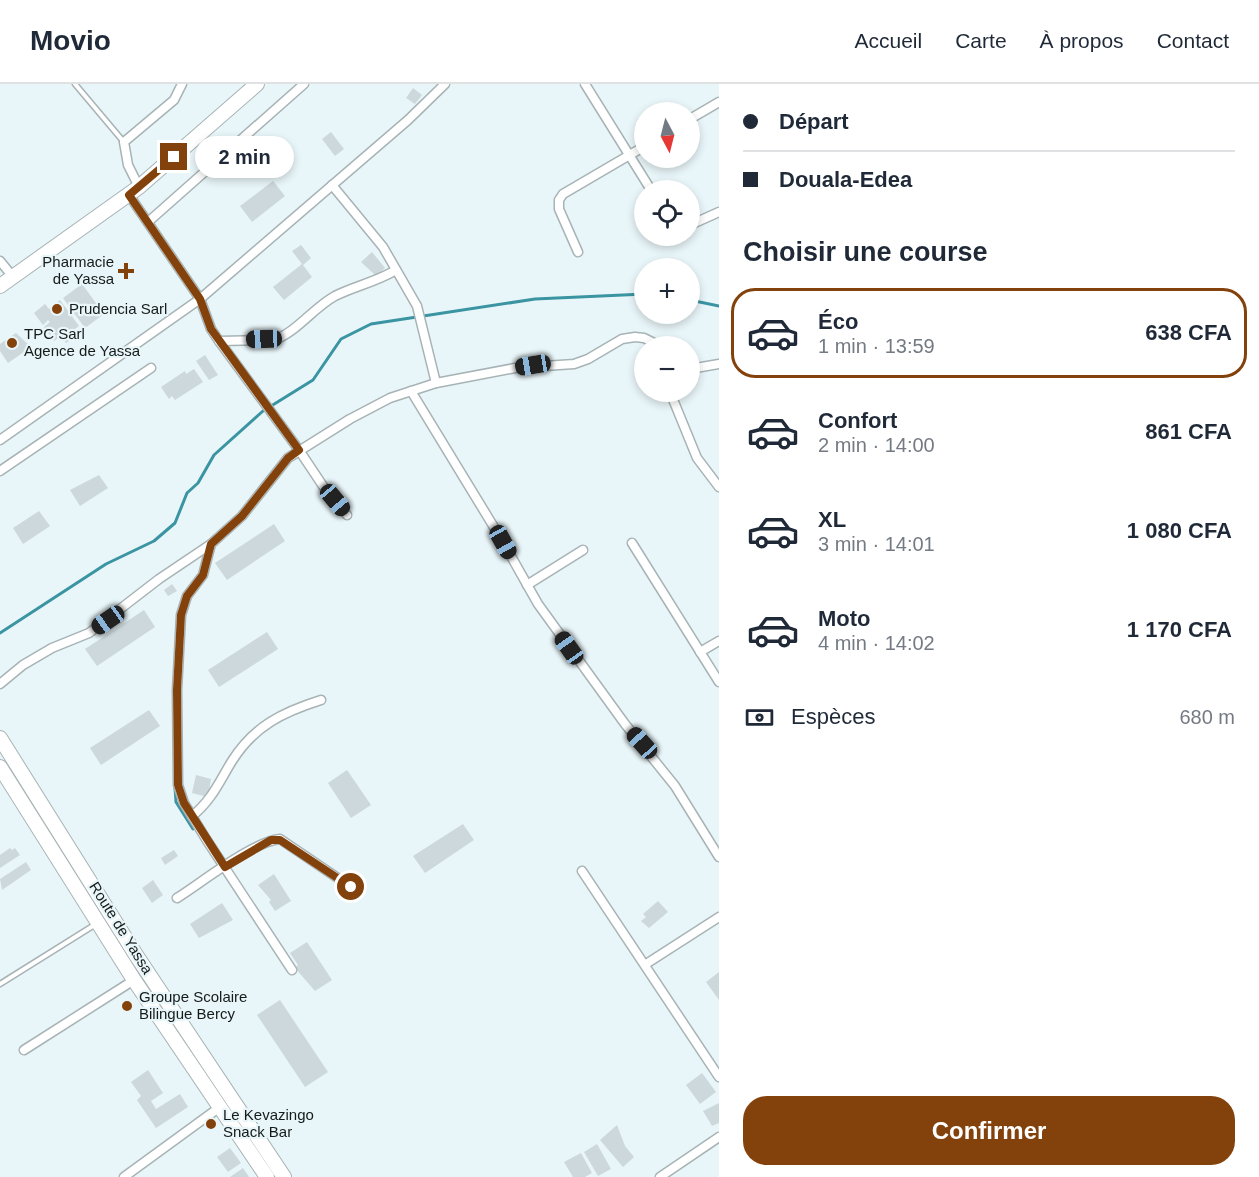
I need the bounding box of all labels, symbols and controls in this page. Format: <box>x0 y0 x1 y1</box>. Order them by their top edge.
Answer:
text: Movio <box>30 25 111 56</box>
text: Accueil <box>855 29 922 52</box>
text: Carte <box>955 29 1007 52</box>
text: À propos <box>1040 29 1124 52</box>
text: Contact <box>1157 29 1229 52</box>
north arrow <box>634 102 700 168</box>
map controls <box>634 102 700 402</box>
text: Départ <box>779 109 849 134</box>
callout: 2 min <box>195 136 294 178</box>
route end <box>160 143 187 170</box>
text: 2 min <box>218 146 271 168</box>
text: Douala-Edea <box>779 167 912 192</box>
button: locate <box>634 180 700 246</box>
text: Choisir une course <box>743 237 988 267</box>
place label: Pharmacie de Yassa <box>42 253 115 287</box>
button: + <box>634 258 700 324</box>
marker: Pharmacie de Yassa <box>119 264 133 278</box>
place label: Prudencia Sarl <box>69 300 167 317</box>
marker: Prudencia Sarl <box>50 302 64 316</box>
icon: car <box>746 306 800 360</box>
text: Éco <box>818 309 858 334</box>
text: 638 CFA <box>1145 320 1232 345</box>
place label: TPC Sarl Agence de Yassa <box>24 325 141 359</box>
car <box>246 329 282 349</box>
text: 1 min · 13:59 <box>818 335 935 357</box>
marker: TPC Sarl Agence de Yassa <box>5 336 19 350</box>
button: − <box>634 336 700 402</box>
car <box>514 353 552 377</box>
icon: car <box>746 405 800 459</box>
text: Confort <box>818 408 897 433</box>
text: 861 CFA <box>1145 419 1232 444</box>
text: 2 min · 14:00 <box>818 434 935 456</box>
car <box>317 480 353 520</box>
icon: car <box>746 504 800 558</box>
text: XL <box>818 507 846 532</box>
text: 1 080 CFA <box>1127 518 1232 543</box>
car <box>486 522 520 562</box>
text: 3 min · 14:01 <box>818 533 935 555</box>
car <box>88 602 128 638</box>
icon: car <box>746 603 800 657</box>
text: Moto <box>818 606 871 631</box>
text: 1 170 CFA <box>1127 617 1232 642</box>
car <box>551 628 587 668</box>
text: 4 min · 14:02 <box>818 632 935 654</box>
icon: cash <box>743 701 776 734</box>
text: Espèces <box>791 704 875 729</box>
text: 680 m <box>1179 706 1235 728</box>
car <box>623 724 661 762</box>
route start <box>337 873 364 900</box>
street label: Route de Yassa <box>86 879 157 977</box>
place label: Groupe Scolaire Bilingue Bercy <box>139 988 247 1022</box>
marker: Groupe Scolaire Bilingue Bercy <box>120 999 134 1013</box>
button: Confirmer <box>743 1096 1235 1165</box>
place label: Le Kevazingo Snack Bar <box>223 1106 314 1140</box>
marker: Le Kevazingo Snack Bar <box>204 1117 218 1131</box>

